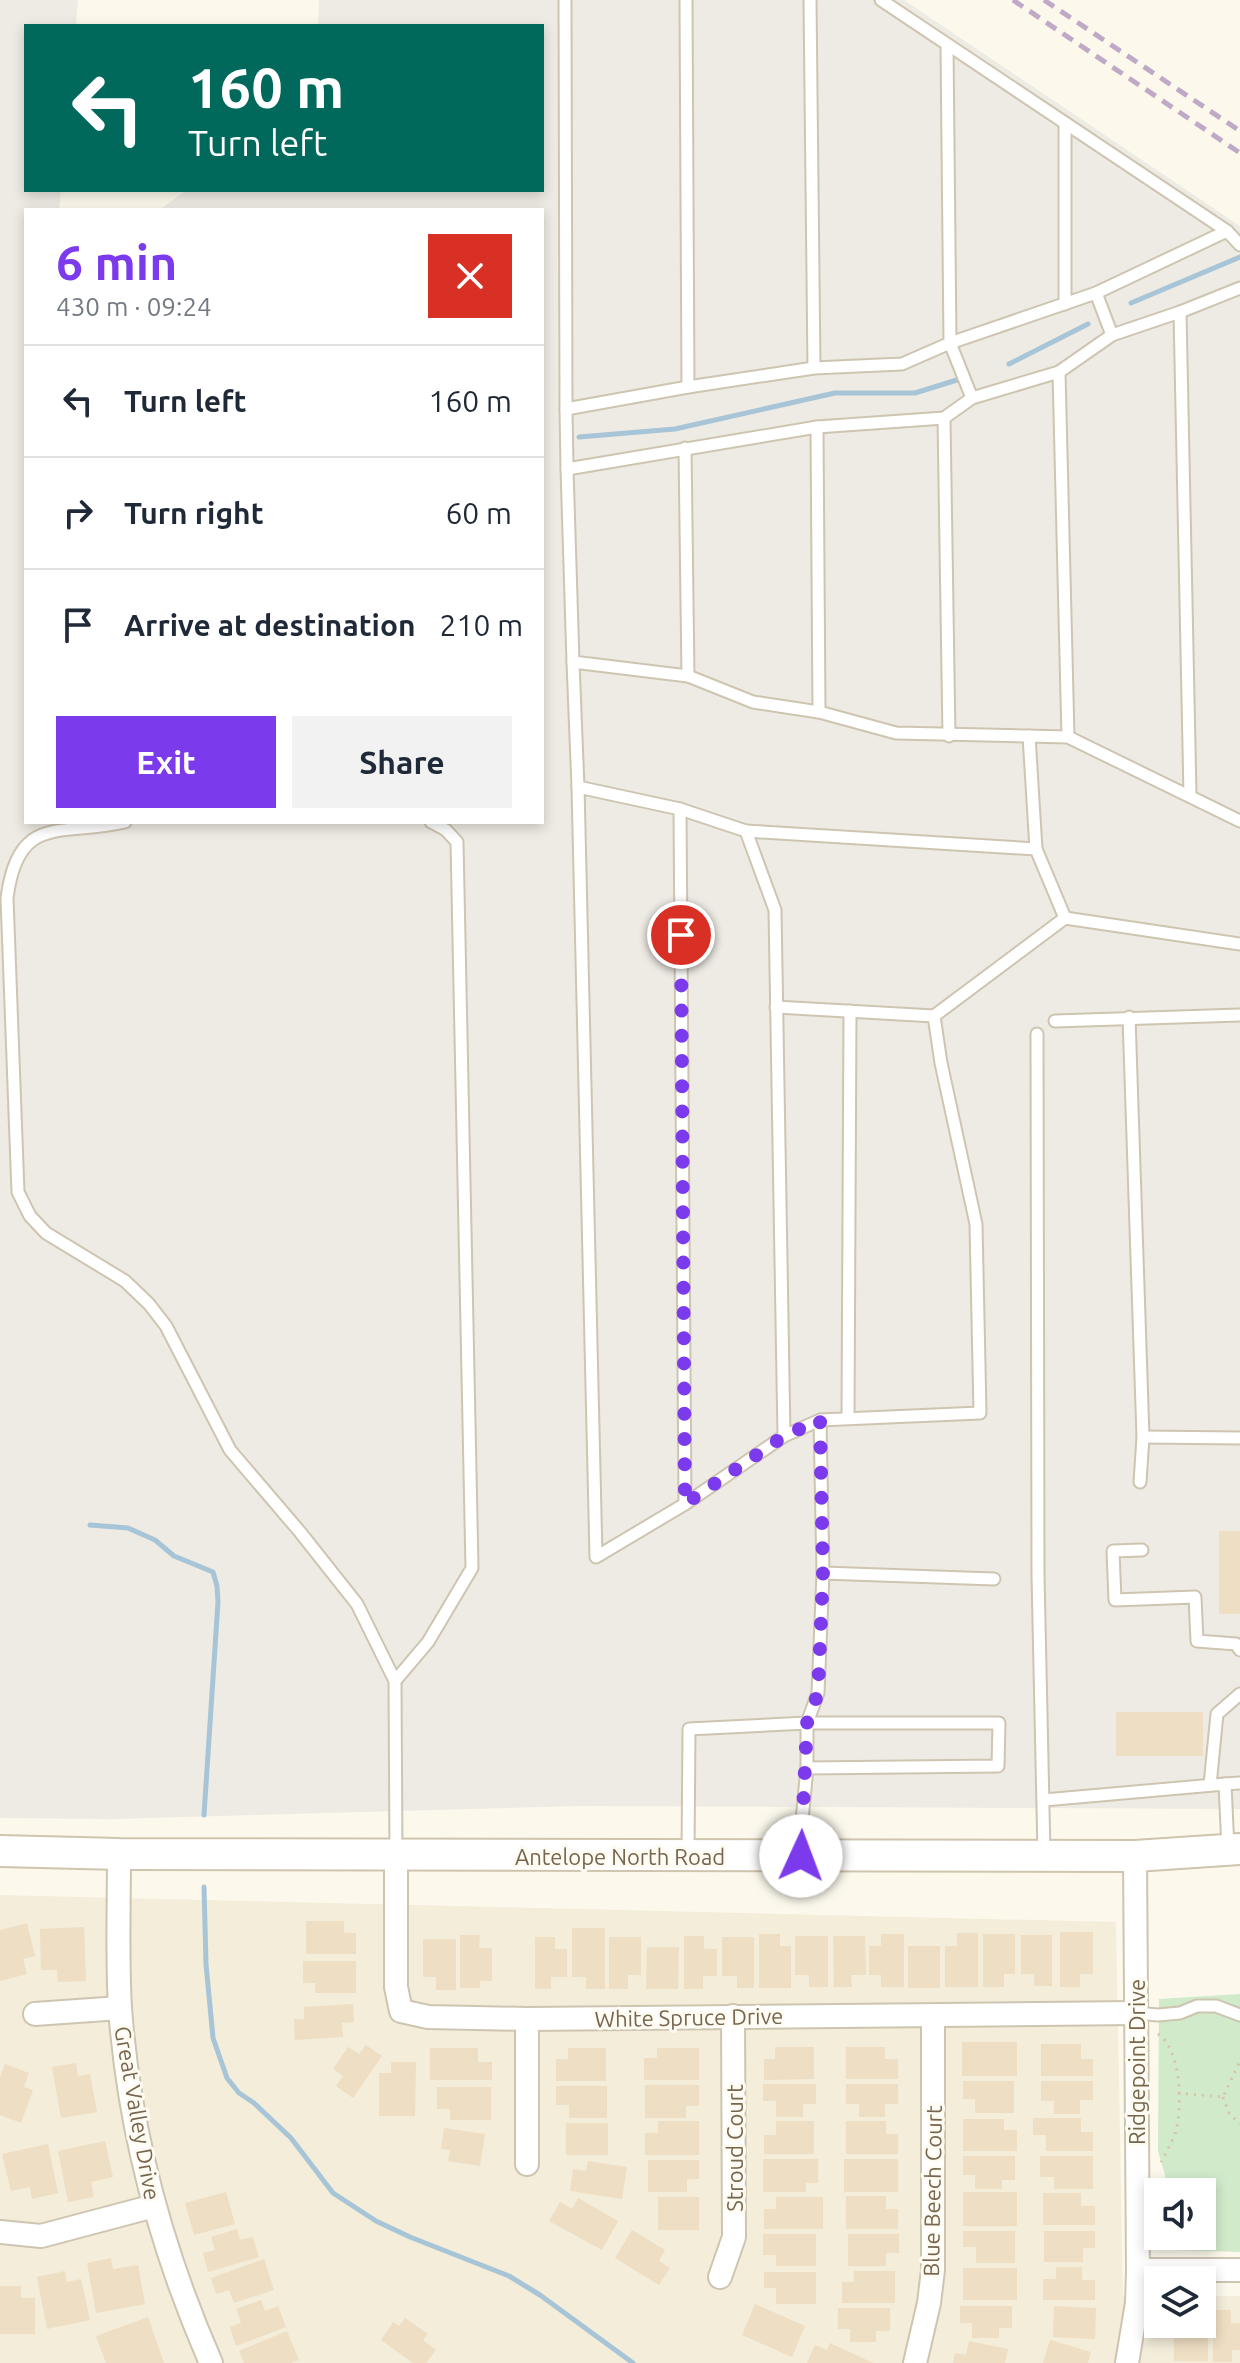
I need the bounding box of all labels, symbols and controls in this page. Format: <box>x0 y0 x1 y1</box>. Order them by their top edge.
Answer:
icon: left <box>56 56 160 160</box>
text: 160 m <box>188 56 344 119</box>
text: Turn left <box>188 122 327 163</box>
button: close <box>428 234 512 318</box>
text: 6 min <box>56 235 177 289</box>
text: 430 m · 09:24 <box>56 292 212 321</box>
icon: left <box>56 379 100 423</box>
text: Turn left <box>124 384 246 418</box>
text: 160 m <box>428 384 512 418</box>
icon: right <box>56 491 100 535</box>
text: Turn right <box>124 496 264 530</box>
text: 60 m <box>445 496 512 530</box>
icon: arrive <box>56 603 100 647</box>
text: Arrive at destination <box>124 608 416 642</box>
text: 210 m <box>440 608 523 642</box>
button: Exit <box>56 716 276 808</box>
button: Share <box>292 716 512 808</box>
pin <box>647 901 715 969</box>
icon: arrive <box>659 913 703 957</box>
position arrow <box>759 1814 843 1898</box>
street label: Antelope North Road <box>515 1844 725 1869</box>
street label: Ridgepoint Drive <box>1124 1979 1149 2145</box>
street label: White Spruce Drive <box>594 2003 784 2031</box>
street label: Great Valley Drive <box>110 2024 166 2202</box>
street label: Stroud Court <box>722 2084 747 2212</box>
street label: Blue Beech Court <box>918 2105 946 2277</box>
map controls <box>1144 2178 1216 2338</box>
button: sound <box>1144 2178 1216 2250</box>
button: layers <box>1144 2266 1216 2338</box>

